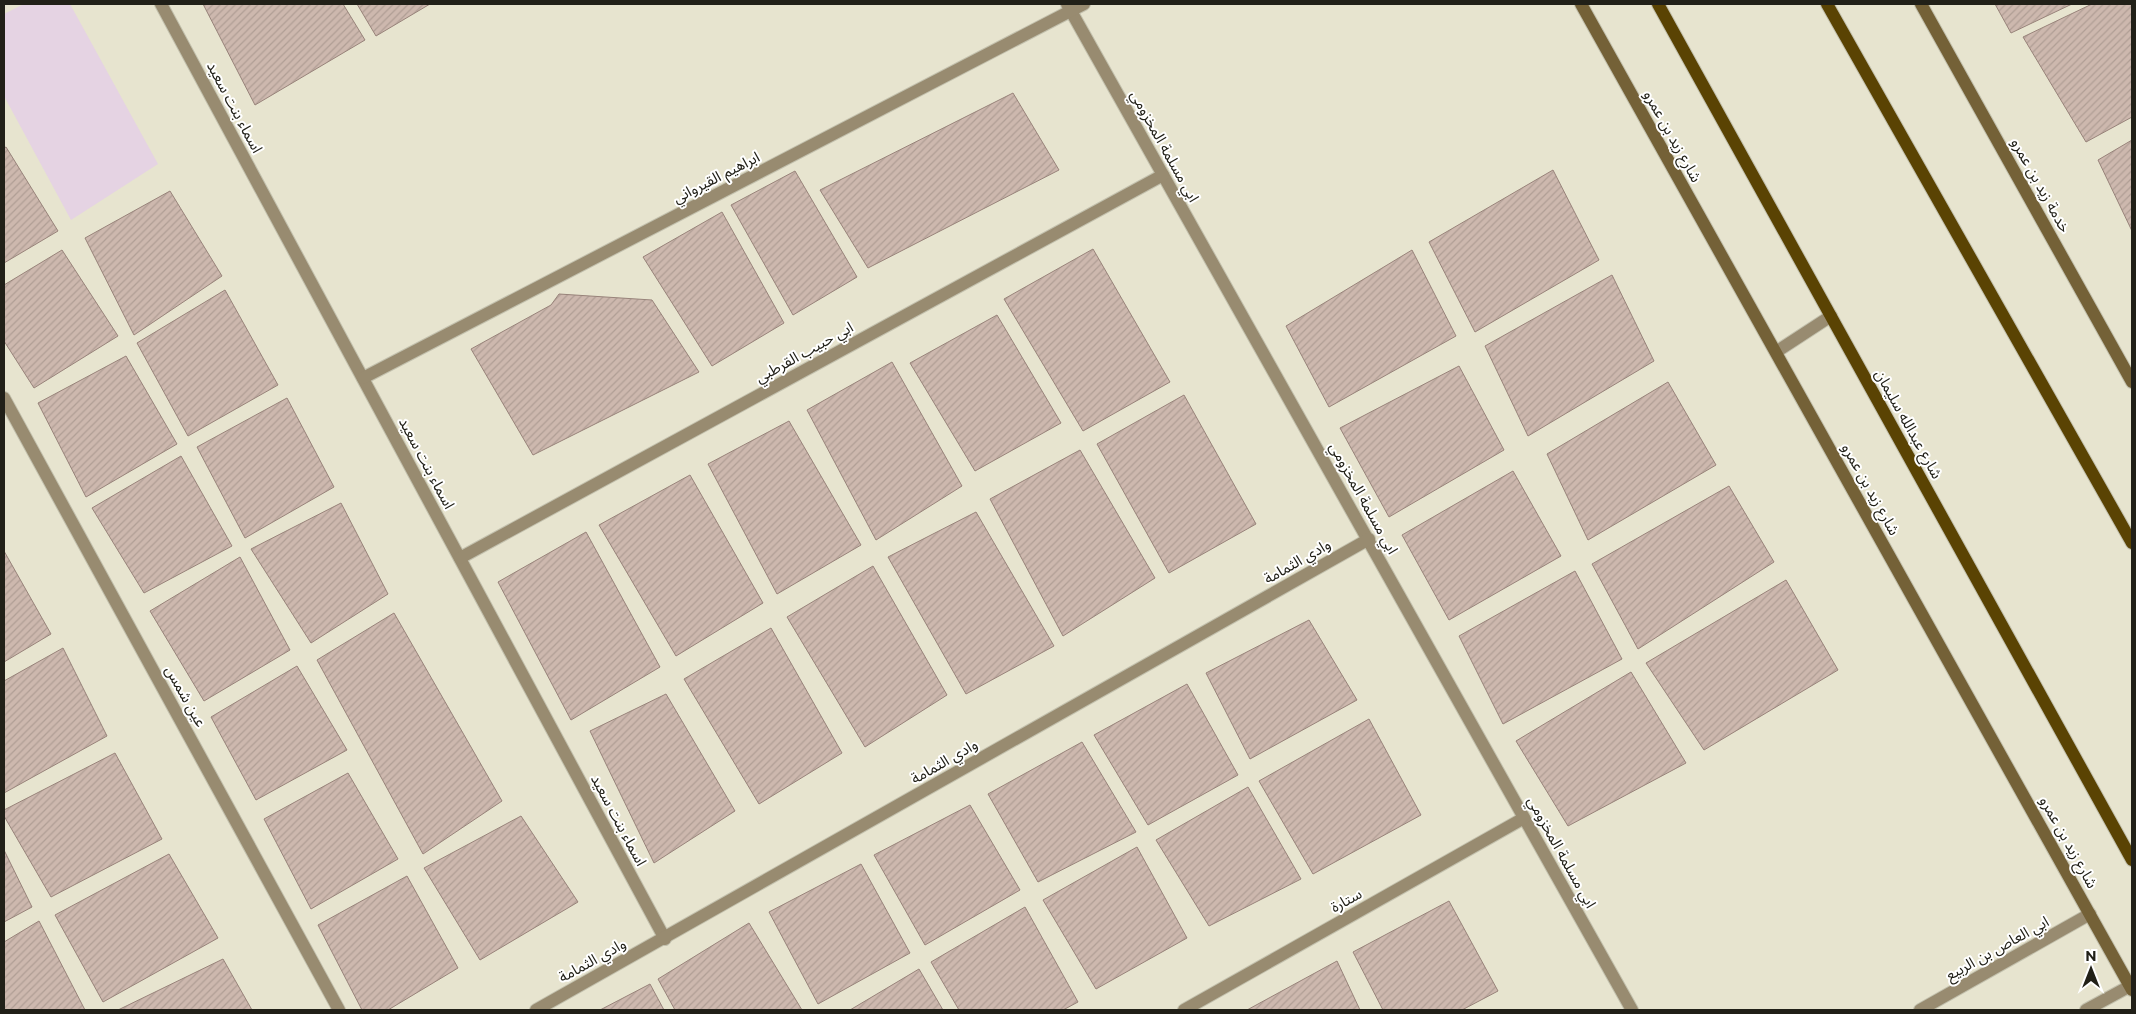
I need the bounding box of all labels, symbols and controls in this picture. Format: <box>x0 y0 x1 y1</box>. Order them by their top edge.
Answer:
street label: اسماء بنت سعيد <box>203 58 267 156</box>
street label: ابي مسلمة المخزومي <box>1124 87 1204 206</box>
street label: شارع زيد بن عمرو <box>1637 87 1706 187</box>
street label: خدمة زيد بن عمرو <box>2007 134 2075 236</box>
street label: ابراهيم القيرواني <box>669 147 764 209</box>
street label: ابي حبيب القرطبي <box>752 317 858 389</box>
street label: شارع عبدالله سليمان <box>1868 366 1947 484</box>
street label: اسماء بنت سعيد <box>395 414 459 512</box>
street label: ابي مسلمة المخزومي <box>1323 439 1403 558</box>
street label: شارع زيد بن عمرو <box>1835 440 1904 540</box>
street label: وادي الثمامة <box>1260 534 1335 590</box>
street label: عين شمس <box>161 662 211 731</box>
street label: وادي الثمامة <box>907 734 982 790</box>
street label: اسماء بنت سعيد <box>587 771 651 869</box>
street label: ابي مسلمة المخزومي <box>1521 793 1601 912</box>
street label: شارع زيد بن عمرو <box>2033 793 2102 893</box>
street label: ستارة <box>1327 884 1365 916</box>
street label: ابي العاص بن الربيع <box>1942 912 2053 987</box>
street label: وادي الثمامة <box>555 934 630 988</box>
north arrow <box>2066 944 2116 994</box>
text: N <box>2085 947 2097 965</box>

